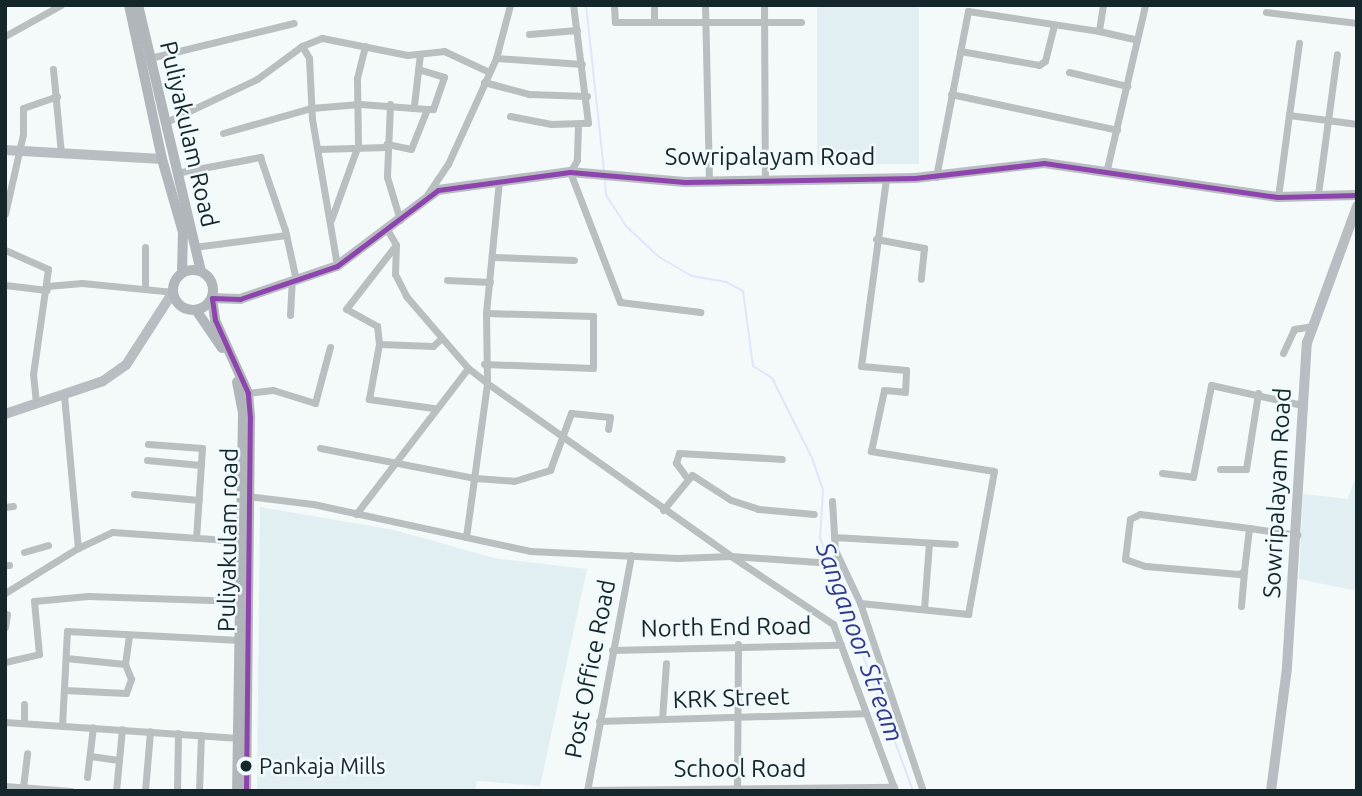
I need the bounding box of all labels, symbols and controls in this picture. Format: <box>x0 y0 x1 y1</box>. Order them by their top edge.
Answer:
street label: Puliyakulam Road <box>154 38 224 230</box>
street label: Sowripalayam Road <box>665 143 875 171</box>
street label: Sowripalayam Road <box>1257 387 1297 599</box>
street label: Puliyakulam road <box>212 448 244 632</box>
water label: Sanganoor Stream <box>809 538 911 746</box>
street label: Post Office Road <box>559 577 621 761</box>
street label: North End Road <box>640 611 812 643</box>
street label: KRK Street <box>672 682 790 714</box>
place label: Pankaja Mills <box>259 753 385 779</box>
street label: School Road <box>674 755 806 783</box>
marker: Pankaja Mills <box>239 759 253 773</box>

